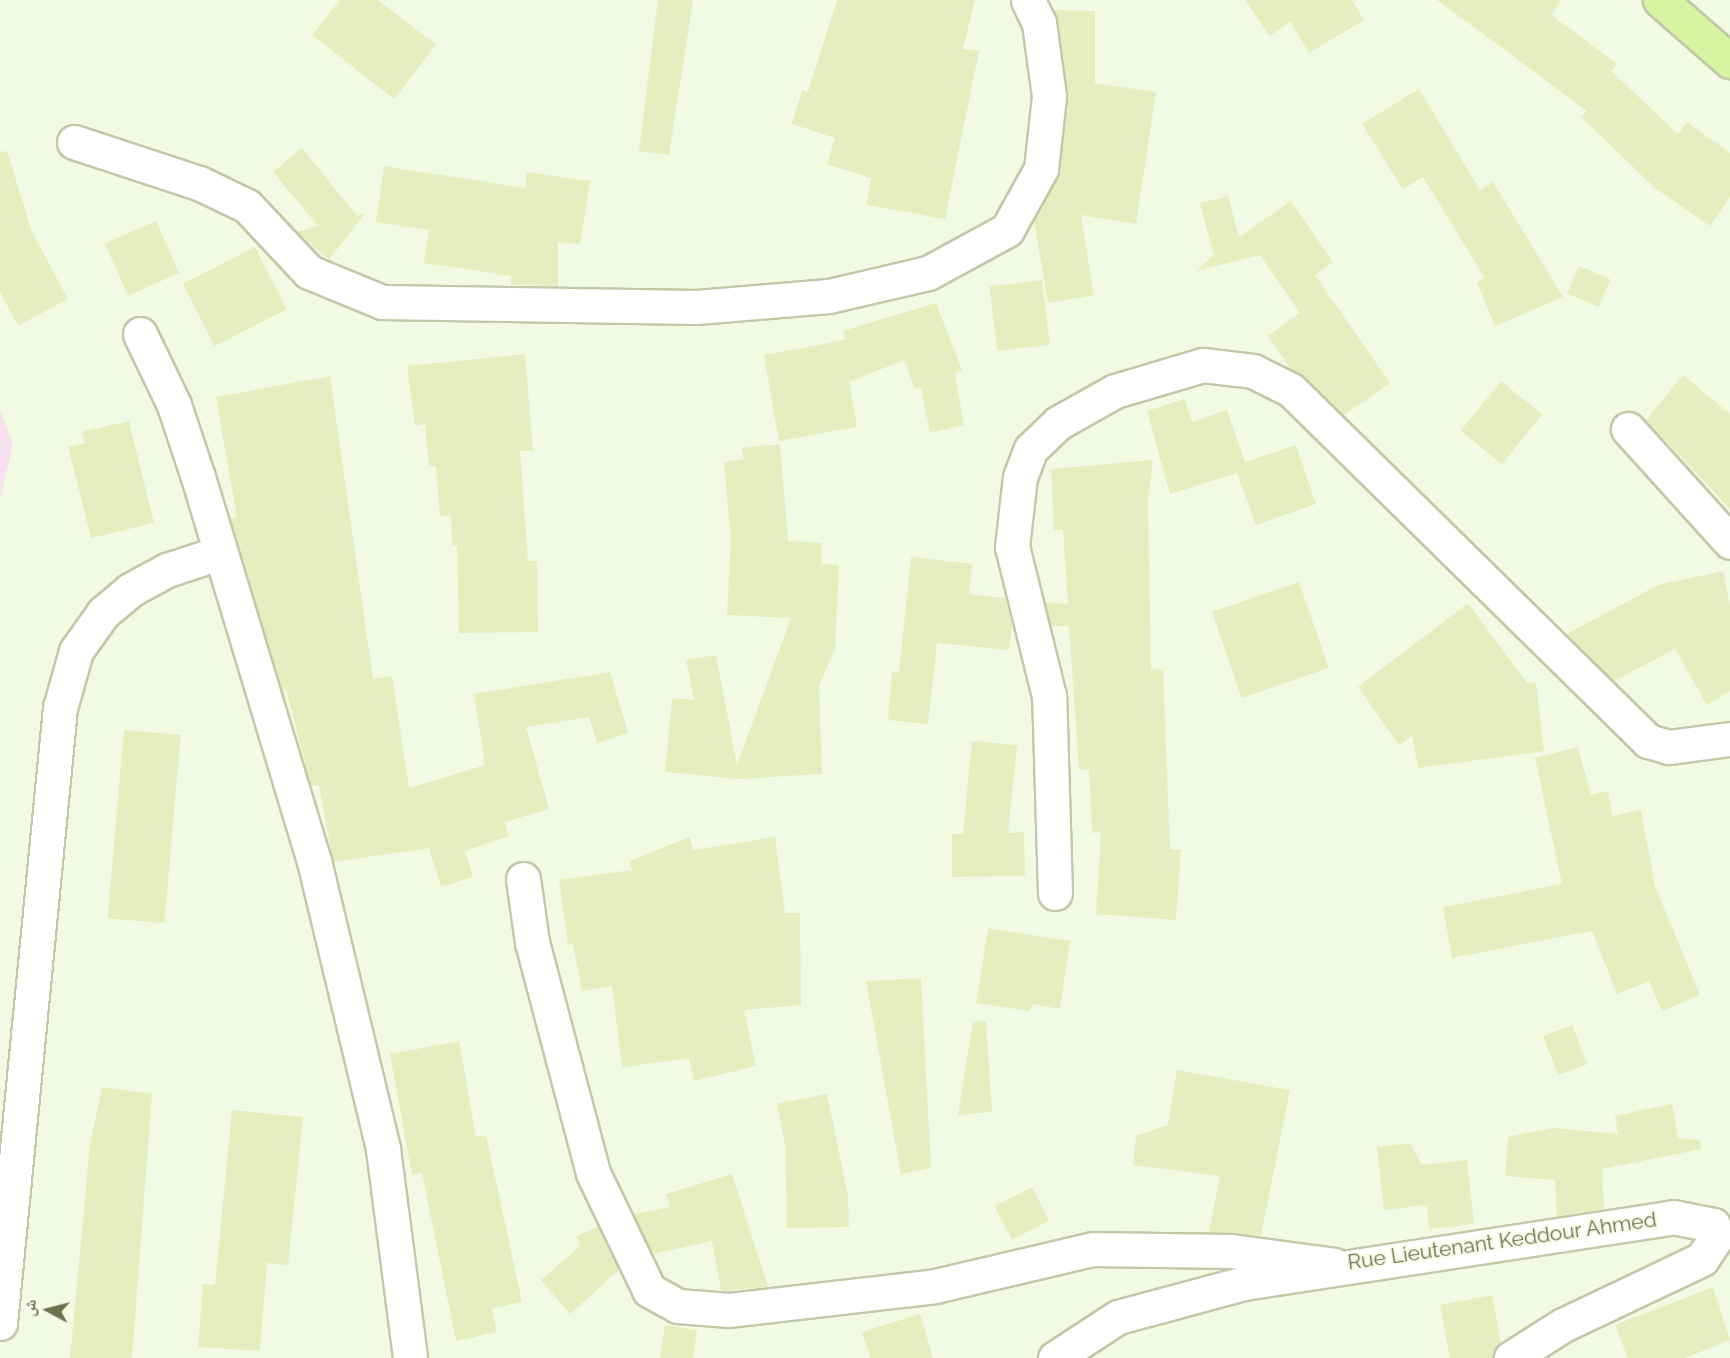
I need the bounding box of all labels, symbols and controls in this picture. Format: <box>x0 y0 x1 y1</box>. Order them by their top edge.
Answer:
street label: Rue Lieutenant Keddour Ahmed <box>1345 1207 1659 1275</box>
north arrow <box>18 1280 78 1340</box>
text: ش <box>19 1298 40 1317</box>

